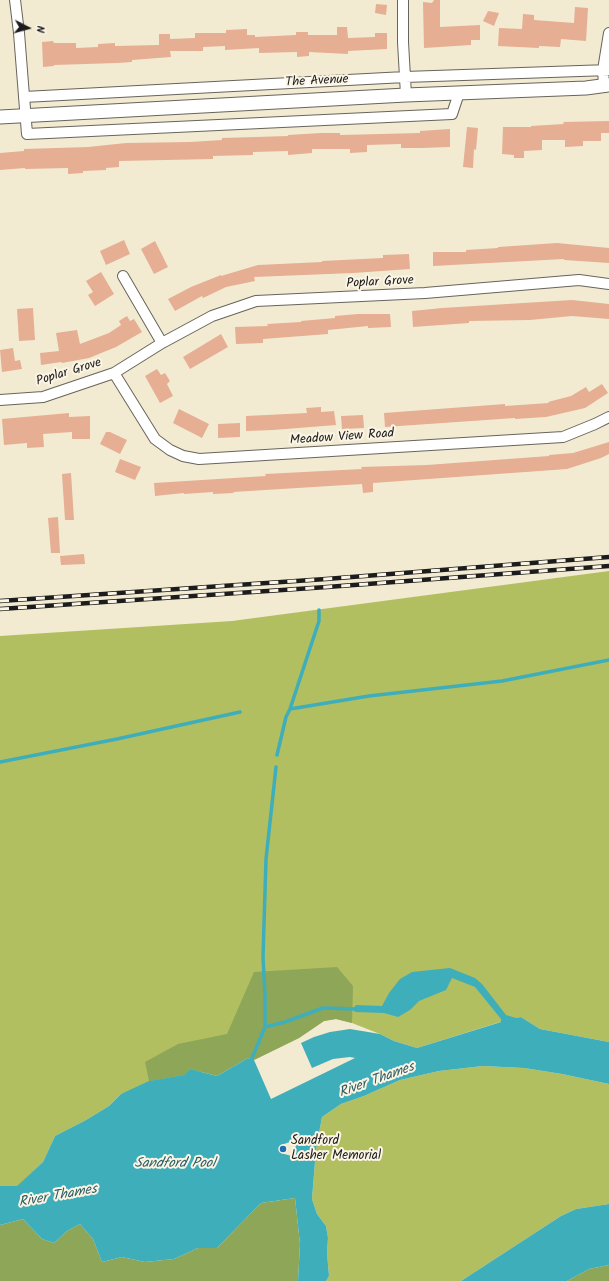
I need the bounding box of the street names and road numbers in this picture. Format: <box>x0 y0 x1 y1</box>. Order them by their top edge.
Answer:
street label: The Avenue <box>285 73 349 91</box>
street label: Poplar Grove <box>346 273 414 293</box>
street label: Poplar Grove <box>34 356 104 390</box>
street label: Meadow View Road <box>289 427 395 449</box>

